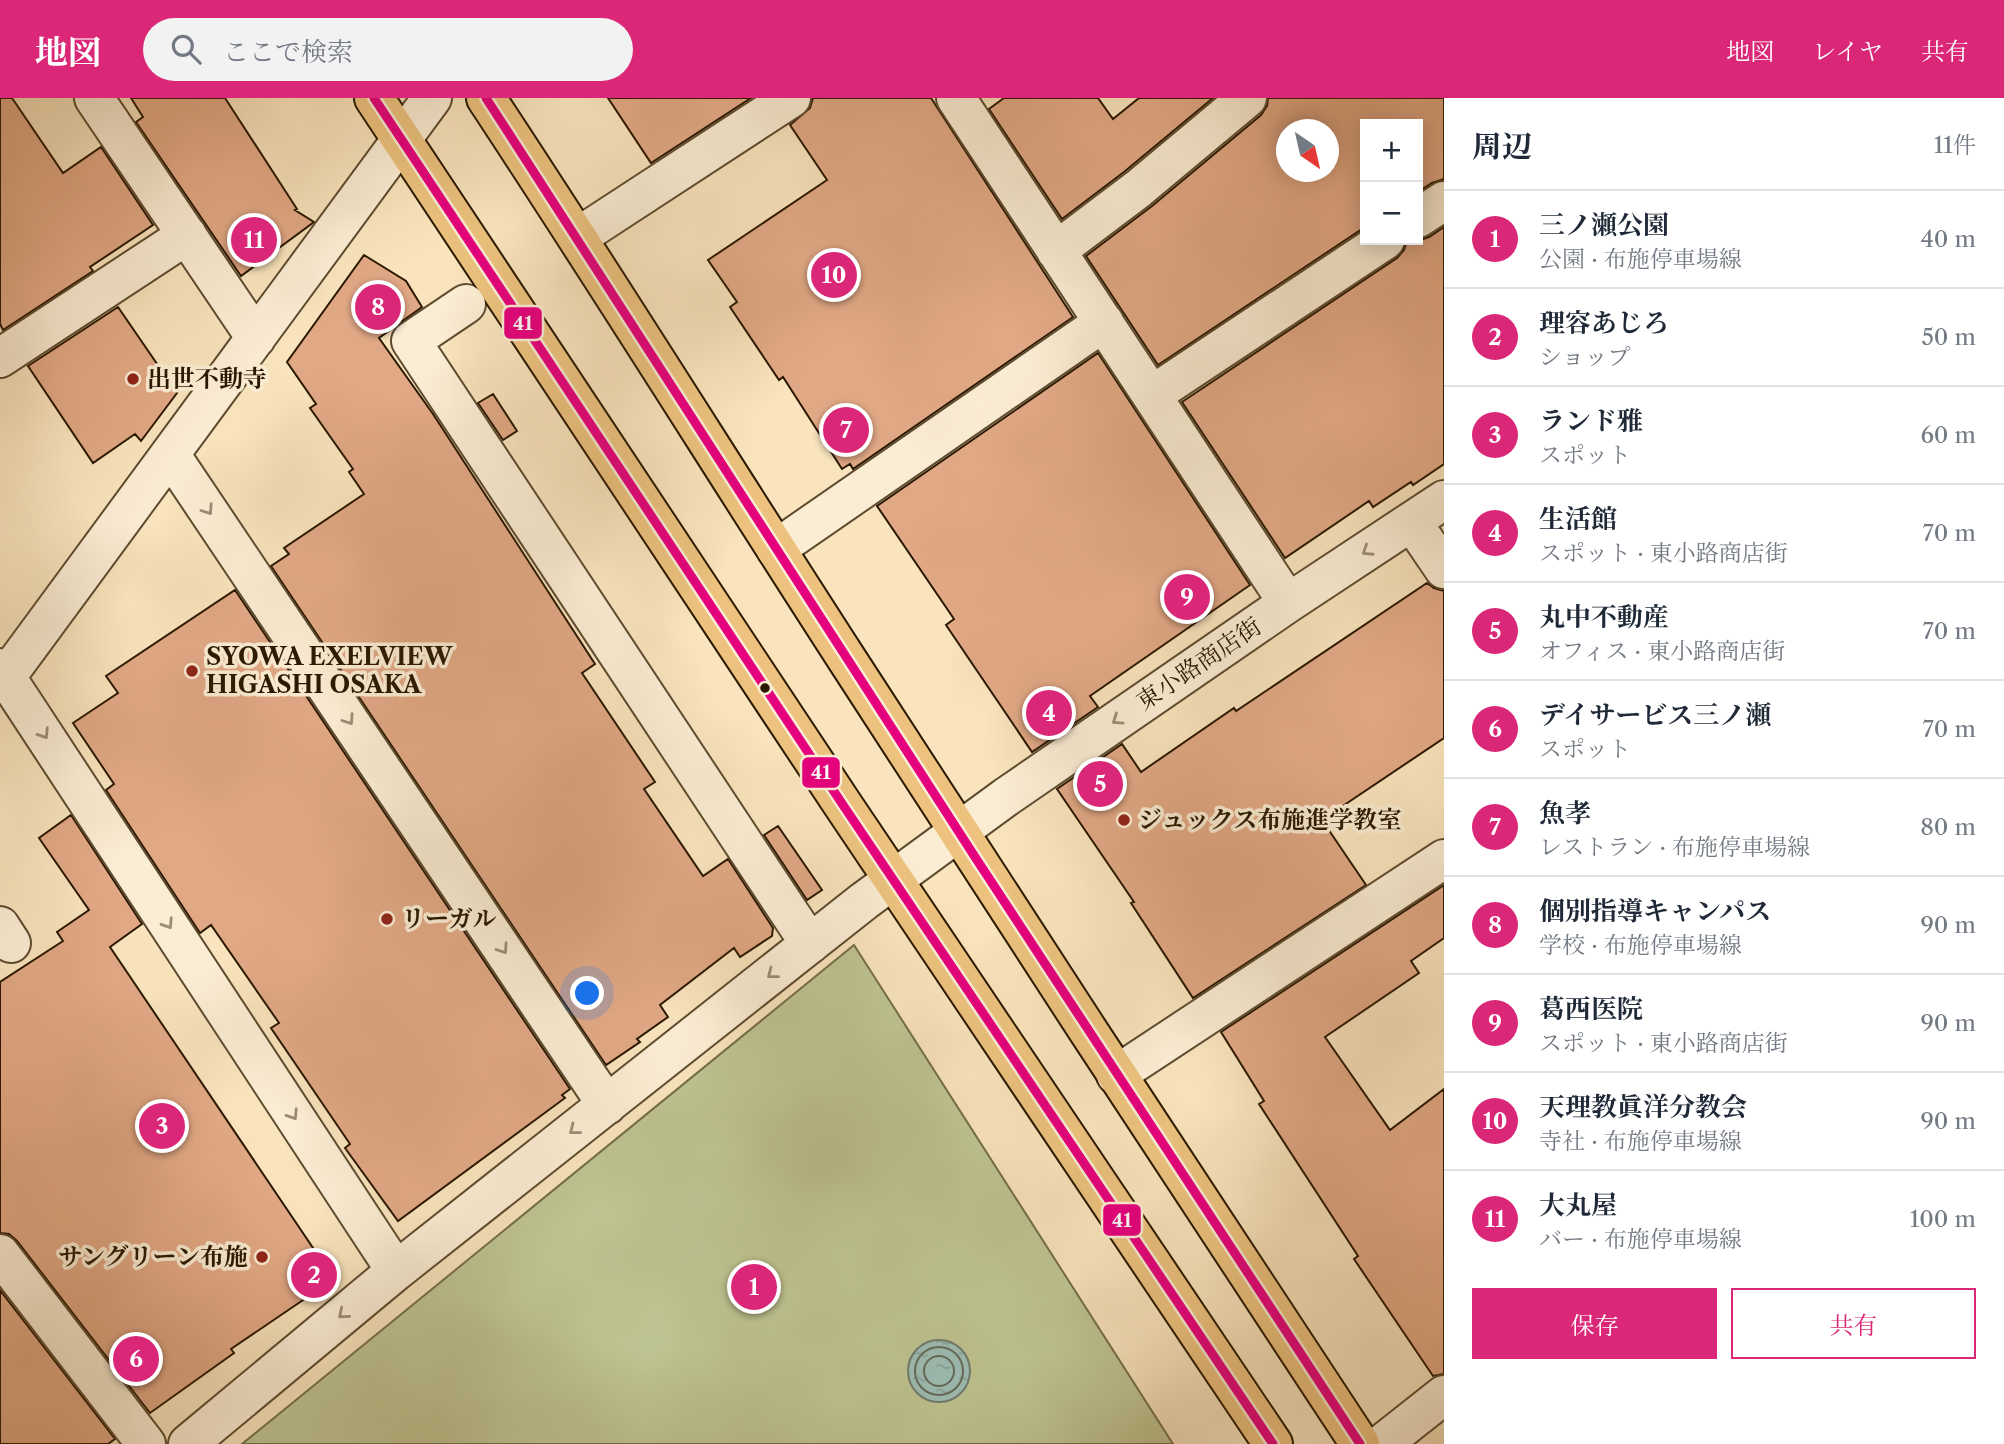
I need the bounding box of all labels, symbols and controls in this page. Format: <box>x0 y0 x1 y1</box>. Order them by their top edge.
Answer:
search box <box>143 18 633 81</box>
icon: search <box>167 30 205 68</box>
text: 地図 <box>35 32 101 73</box>
text: ここで検索 <box>223 36 353 68</box>
text: 地図 <box>1726 37 1774 66</box>
text: レイヤ <box>1812 37 1883 66</box>
text: 共有 <box>1921 37 1969 66</box>
north arrow <box>1276 119 1339 182</box>
map controls <box>1360 119 1423 245</box>
button: + <box>1360 119 1423 182</box>
text: 周辺 <box>1472 128 1532 165</box>
text: 11件 <box>1934 131 1976 159</box>
button: − <box>1360 182 1423 245</box>
text: 三ノ瀬公園 <box>1539 209 1669 241</box>
pin: 11 <box>231 214 277 266</box>
text: 1 <box>1490 225 1500 253</box>
text: 40 m <box>1921 225 1976 253</box>
text: 公園 · 布施停車場線 <box>1539 245 1742 273</box>
pin: 10 <box>811 249 857 301</box>
pin: 8 <box>355 281 401 333</box>
line badge: 41 <box>503 306 543 340</box>
text: 理容あじろ <box>1539 307 1669 339</box>
text: 41 <box>513 312 533 335</box>
text: 2 <box>1488 323 1502 351</box>
text: 50 m <box>1921 323 1976 351</box>
text: ショップ <box>1539 343 1631 371</box>
place label: 出世不動寺 <box>147 364 267 393</box>
marker: 出世不動寺 <box>125 371 141 387</box>
pin: 7 <box>823 404 869 456</box>
text: ランド雅 <box>1539 405 1643 437</box>
text: 3 <box>1489 421 1502 449</box>
text: 60 m <box>1920 421 1976 449</box>
text: スポット <box>1539 441 1631 469</box>
one-way arrow <box>200 503 213 516</box>
text: 生活館 <box>1539 503 1617 535</box>
text: 4 <box>1488 519 1502 547</box>
text: 70 m <box>1923 519 1976 547</box>
text: スポット · 東小路商店街 <box>1539 539 1788 567</box>
one-way arrow <box>1361 543 1374 556</box>
pin: 9 <box>1164 571 1210 623</box>
text: 丸中不動産 <box>1539 601 1669 633</box>
street label: 東小路商店街 <box>1131 611 1267 716</box>
text: 5 <box>1489 617 1501 645</box>
text: 70 m <box>1923 617 1976 645</box>
text: オフィス · 東小路商店街 <box>1539 637 1785 665</box>
place label: SYOWA EXELVIEW HIGASHI OSAKA <box>206 642 454 699</box>
marker: SYOWA EXELVIEW HIGASHI OSAKA <box>184 663 200 679</box>
unlabelled marker <box>758 681 772 695</box>
pin: 4 <box>1026 687 1072 739</box>
text: デイサービス三ノ瀬 <box>1539 699 1771 731</box>
one-way arrow <box>340 712 353 725</box>
one-way arrow <box>1112 712 1125 724</box>
text: 6 <box>1488 715 1502 743</box>
text: 70 m <box>1923 715 1976 743</box>
one-way arrow <box>35 726 48 739</box>
text: スポット <box>1539 735 1631 763</box>
line badge: 41 <box>801 756 841 789</box>
pin: 5 <box>1077 758 1123 810</box>
text: 41 <box>811 761 831 784</box>
text: 魚孝 <box>1539 797 1591 829</box>
place label: ジュックス布施進学教室 <box>1138 805 1401 834</box>
marker: ジュックス布施進学教室 <box>1116 812 1132 828</box>
text: 7 <box>1489 813 1501 841</box>
text: 80 m <box>1920 813 1976 841</box>
text: レストラン · 布施停車場線 <box>1539 833 1810 861</box>
text: 個別指導キャンパス <box>1539 895 1771 927</box>
place label: リーガル <box>401 904 497 933</box>
marker: リーガル <box>379 911 395 927</box>
text: 8 <box>1488 911 1502 939</box>
text: 90 m <box>1920 911 1976 939</box>
one-way arrow <box>160 917 173 930</box>
text: 学校 · 布施停車場線 <box>1539 931 1742 959</box>
one-way arrow <box>494 942 507 955</box>
one-way arrow <box>767 965 780 978</box>
your location <box>570 976 604 1010</box>
text: 葛西医院 <box>1539 993 1643 1025</box>
text: 9 <box>1488 1009 1502 1037</box>
text: 90 m <box>1920 1009 1976 1037</box>
text: スポット · 東小路商店街 <box>1539 1029 1788 1057</box>
text: 天理教眞洋分教会 <box>1539 1091 1747 1123</box>
pin: 3 <box>139 1100 185 1152</box>
one-way arrow <box>285 1107 298 1120</box>
text: 10 <box>1483 1107 1507 1135</box>
text: 90 m <box>1920 1107 1976 1135</box>
one-way arrow <box>570 1122 582 1135</box>
text: 寺社 · 布施停車場線 <box>1539 1127 1742 1155</box>
text: 大丸屋 <box>1539 1189 1617 1221</box>
line badge: 41 <box>1102 1203 1142 1237</box>
text: 11 <box>1485 1205 1505 1233</box>
text: 100 m <box>1910 1205 1976 1233</box>
text: 41 <box>1112 1209 1132 1232</box>
text: バー · 布施停車場線 <box>1539 1225 1742 1253</box>
place label: サングリーン布施 <box>58 1242 248 1271</box>
marker: サングリーン布施 <box>254 1249 270 1265</box>
pin: 2 <box>291 1249 337 1301</box>
pin: 1 <box>731 1261 777 1313</box>
button: 保存 <box>1472 1288 1717 1359</box>
button: 共有 <box>1731 1288 1976 1359</box>
one-way arrow <box>339 1306 351 1319</box>
pin: 6 <box>113 1333 159 1385</box>

